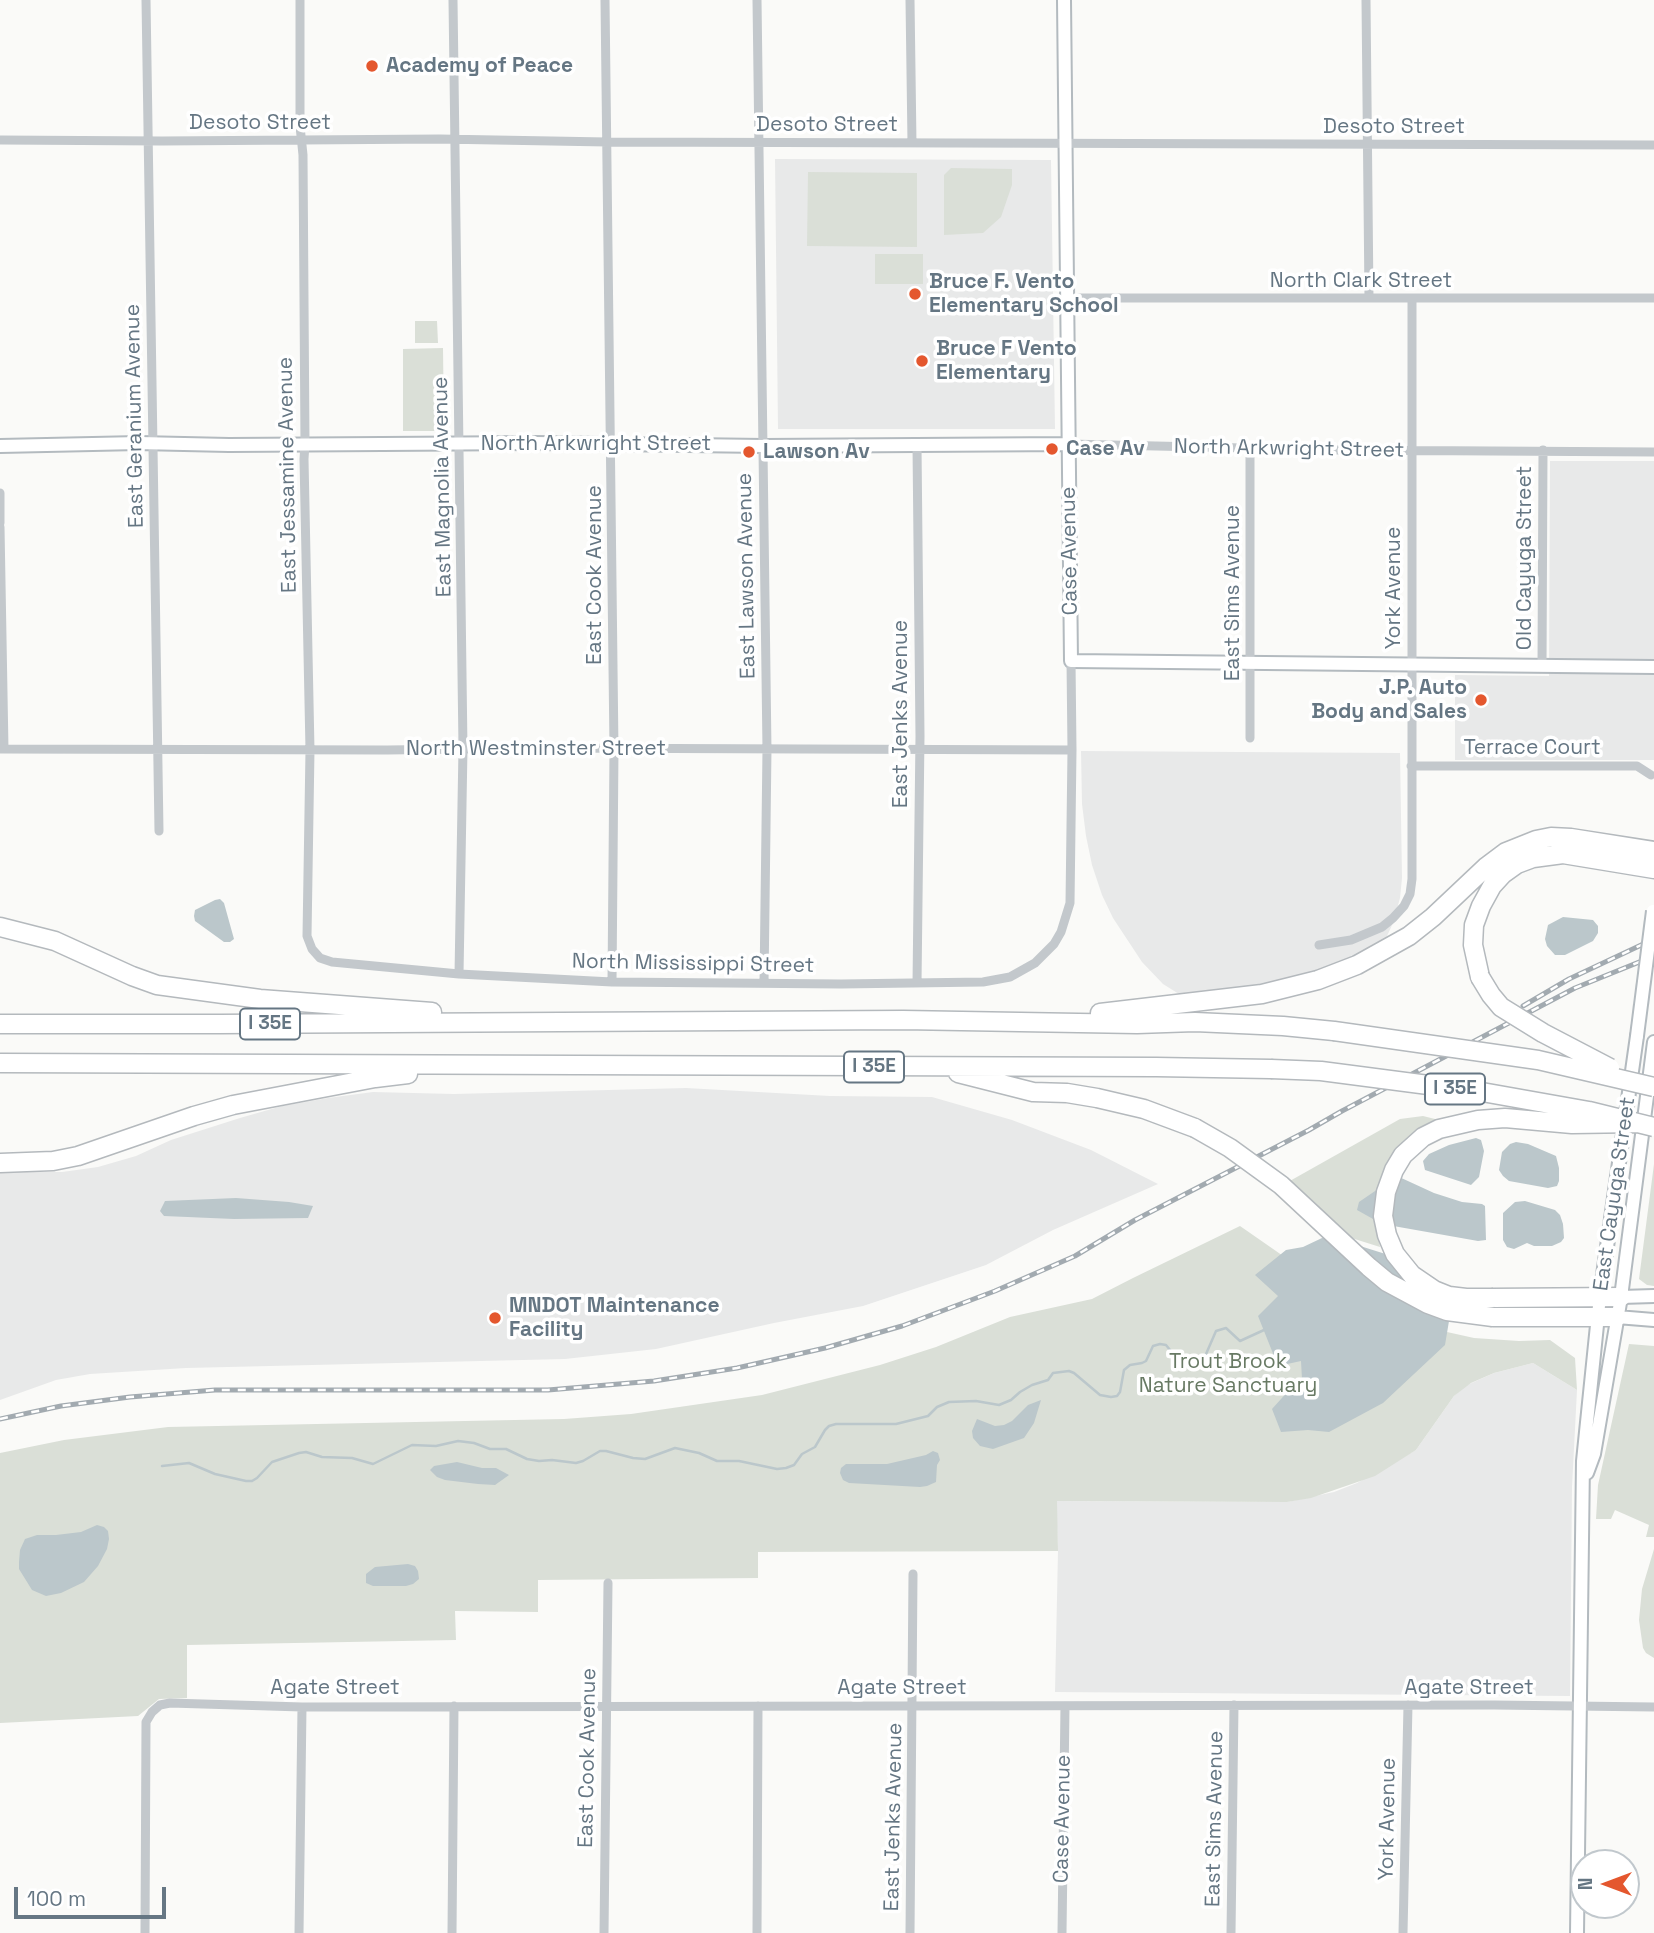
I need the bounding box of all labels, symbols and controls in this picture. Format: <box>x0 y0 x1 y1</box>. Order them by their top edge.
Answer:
place label: Academy of Peace <box>386 53 573 79</box>
marker: Academy of Peace <box>364 58 380 74</box>
street label: Desoto Street <box>189 110 331 136</box>
street label: Desoto Street <box>756 112 898 138</box>
street label: Desoto Street <box>1323 114 1465 140</box>
street label: North Clark Street <box>1270 268 1452 294</box>
place label: Bruce F. Vento Elementary School <box>929 269 1119 319</box>
marker: Bruce F. Vento Elementary School <box>907 286 923 302</box>
street label: East Geranium Avenue <box>120 304 150 528</box>
place label: Bruce F Vento Elementary <box>936 336 1077 386</box>
marker: Bruce F Vento Elementary <box>914 353 930 369</box>
street label: East Jessamine Avenue <box>273 357 303 593</box>
street label: East Magnolia Avenue <box>428 376 458 598</box>
street label: North Arkwright Street <box>481 431 711 457</box>
street label: North Arkwright Street <box>1174 434 1404 464</box>
place label: Case Av <box>1066 436 1145 462</box>
place label: Lawson Av <box>763 439 870 465</box>
marker: Case Av <box>1044 441 1060 457</box>
marker: Lawson Av <box>741 444 757 460</box>
street label: Old Cayuga Street <box>1512 466 1538 650</box>
street label: East Lawson Avenue <box>733 473 761 679</box>
street label: East Cook Avenue <box>582 485 608 665</box>
street label: Case Avenue <box>1056 487 1084 615</box>
street label: East Sims Avenue <box>1220 505 1246 681</box>
street label: York Avenue <box>1381 527 1407 649</box>
street label: East Jenks Avenue <box>888 620 914 808</box>
place label: J.P. Auto Body and Sales <box>1311 675 1467 725</box>
marker: J.P. Auto Body and Sales <box>1473 692 1489 708</box>
street label: Terrace Court <box>1463 735 1601 761</box>
street label: North Westminster Street <box>406 736 666 762</box>
street label: North Mississippi Street <box>572 949 814 979</box>
road number: I 35E <box>240 1008 300 1040</box>
road number: I 35E <box>844 1051 904 1082</box>
road number: I 35E <box>1425 1074 1485 1105</box>
street label: East Cayuga Street <box>1589 1095 1641 1293</box>
place label: MNDOT Maintenance Facility <box>509 1293 720 1343</box>
marker: MNDOT Maintenance Facility <box>487 1310 503 1326</box>
park label: Trout Brook Nature Sanctuary <box>1139 1349 1317 1399</box>
street label: East Cook Avenue <box>574 1668 602 1848</box>
street label: Agate Street <box>270 1675 400 1701</box>
street label: Agate Street <box>837 1675 967 1701</box>
street label: Agate Street <box>1404 1675 1534 1701</box>
street label: East Jenks Avenue <box>880 1723 908 1911</box>
street label: East Sims Avenue <box>1201 1731 1229 1907</box>
street label: Case Avenue <box>1049 1755 1077 1883</box>
street label: York Avenue <box>1374 1757 1402 1881</box>
north arrow <box>1570 1849 1640 1919</box>
scale bar <box>18 1874 170 1918</box>
text: N <box>1573 1878 1598 1890</box>
text: 100 m <box>27 1885 86 1912</box>

